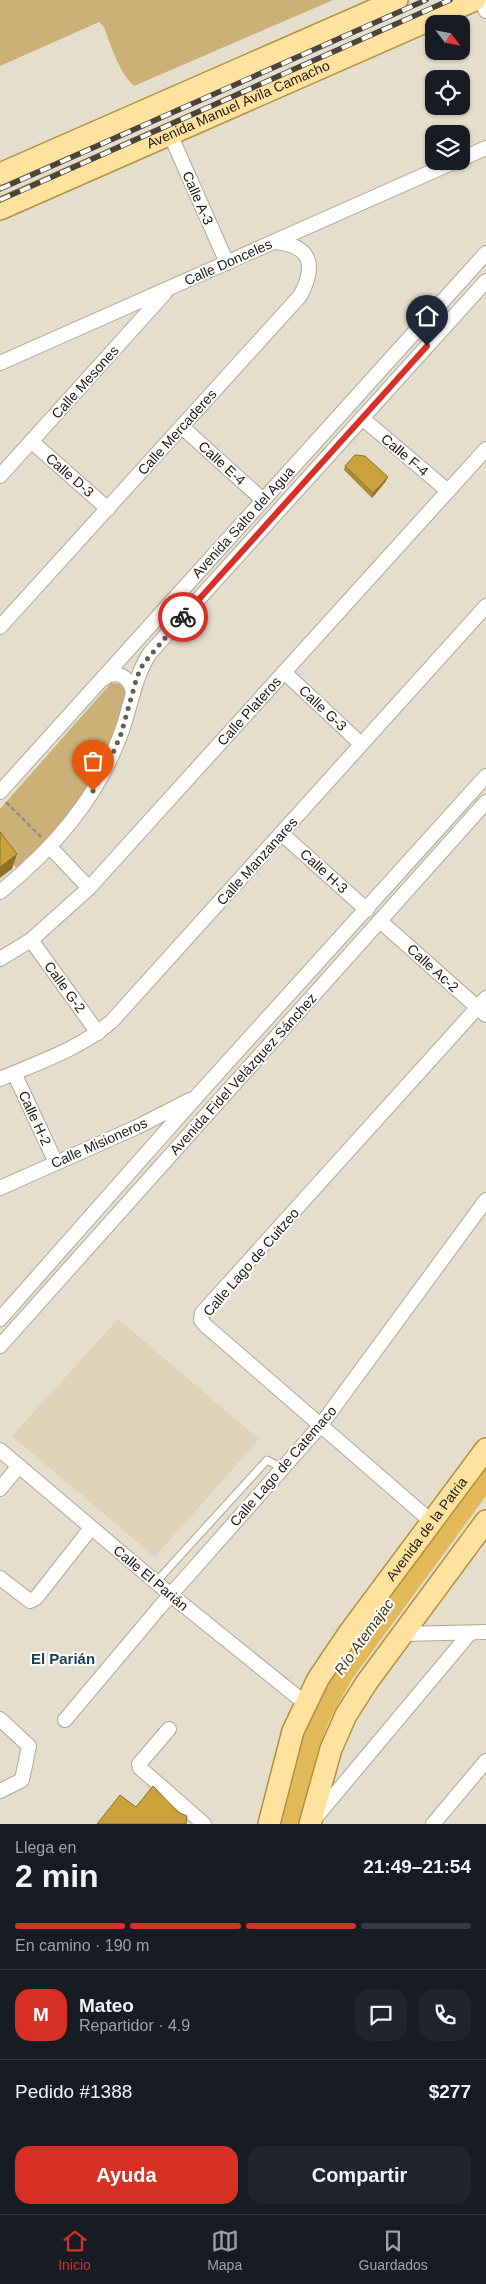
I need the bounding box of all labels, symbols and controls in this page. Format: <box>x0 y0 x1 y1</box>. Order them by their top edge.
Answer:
north arrow <box>425 15 470 60</box>
map controls <box>425 15 470 170</box>
street label: Avenida Manuel Ávila Camacho <box>144 57 332 152</box>
button: locate <box>425 70 470 115</box>
button: layers <box>425 125 470 170</box>
street label: Calle A-3 <box>179 169 217 227</box>
street label: Calle Donceles <box>182 236 274 288</box>
pin <box>406 295 448 346</box>
icon: home <box>413 302 441 330</box>
street label: Calle Mesones <box>48 342 122 422</box>
street label: Calle Mercaderes <box>134 386 220 478</box>
street label: Calle F-4 <box>378 431 432 480</box>
street label: Calle E-4 <box>195 438 249 488</box>
street label: Calle D-3 <box>43 450 97 500</box>
street label: Avenida Salto del Agua <box>189 463 297 581</box>
courier <box>158 592 208 642</box>
icon: bike <box>169 603 197 631</box>
street label: Calle Plateros <box>214 673 284 749</box>
street label: Calle G-3 <box>296 682 350 734</box>
pin <box>72 740 114 791</box>
icon: bag <box>79 747 107 775</box>
street label: Calle Manzanares <box>213 814 301 908</box>
street label: Calle H-3 <box>297 846 351 897</box>
street label: Calle Ac-2 <box>404 941 462 995</box>
street label: Calle G-2 <box>41 958 89 1016</box>
street label: Avenida Fidel Velázquez Sánchez <box>166 990 320 1158</box>
street label: Calle H-2 <box>15 1088 55 1148</box>
street label: Calle Misioneros <box>48 1115 150 1171</box>
street label: Calle Lago de Cuitzeo <box>200 1205 302 1319</box>
street label: Calle Lago de Catemaco <box>226 1402 340 1529</box>
street label: Avenida de la Patria <box>383 1474 470 1584</box>
street label: Calle El Parián <box>110 1542 192 1614</box>
water label: Río Atemajac <box>330 1595 397 1678</box>
district label: El Parián <box>31 1650 95 1667</box>
text: Llega en <box>15 1839 76 1856</box>
text: 21:49–21:54 <box>363 1856 471 1877</box>
text: 2 min <box>15 1858 99 1894</box>
text: En camino · 190 m <box>15 1937 149 1954</box>
button: chat <box>355 1989 407 2041</box>
button: phone <box>419 1989 471 2041</box>
text: Mateo <box>79 1995 134 2016</box>
text: M <box>33 2004 49 2025</box>
text: Repartidor · 4.9 <box>79 2017 190 2034</box>
text: Pedido #1388 <box>15 2081 132 2102</box>
text: $277 <box>429 2081 471 2102</box>
button: Ayuda <box>15 2146 238 2204</box>
button: Compartir <box>248 2146 471 2204</box>
tab: Inicio <box>58 2227 91 2273</box>
tab: Mapa <box>207 2227 242 2273</box>
tab: Guardados <box>359 2227 428 2273</box>

